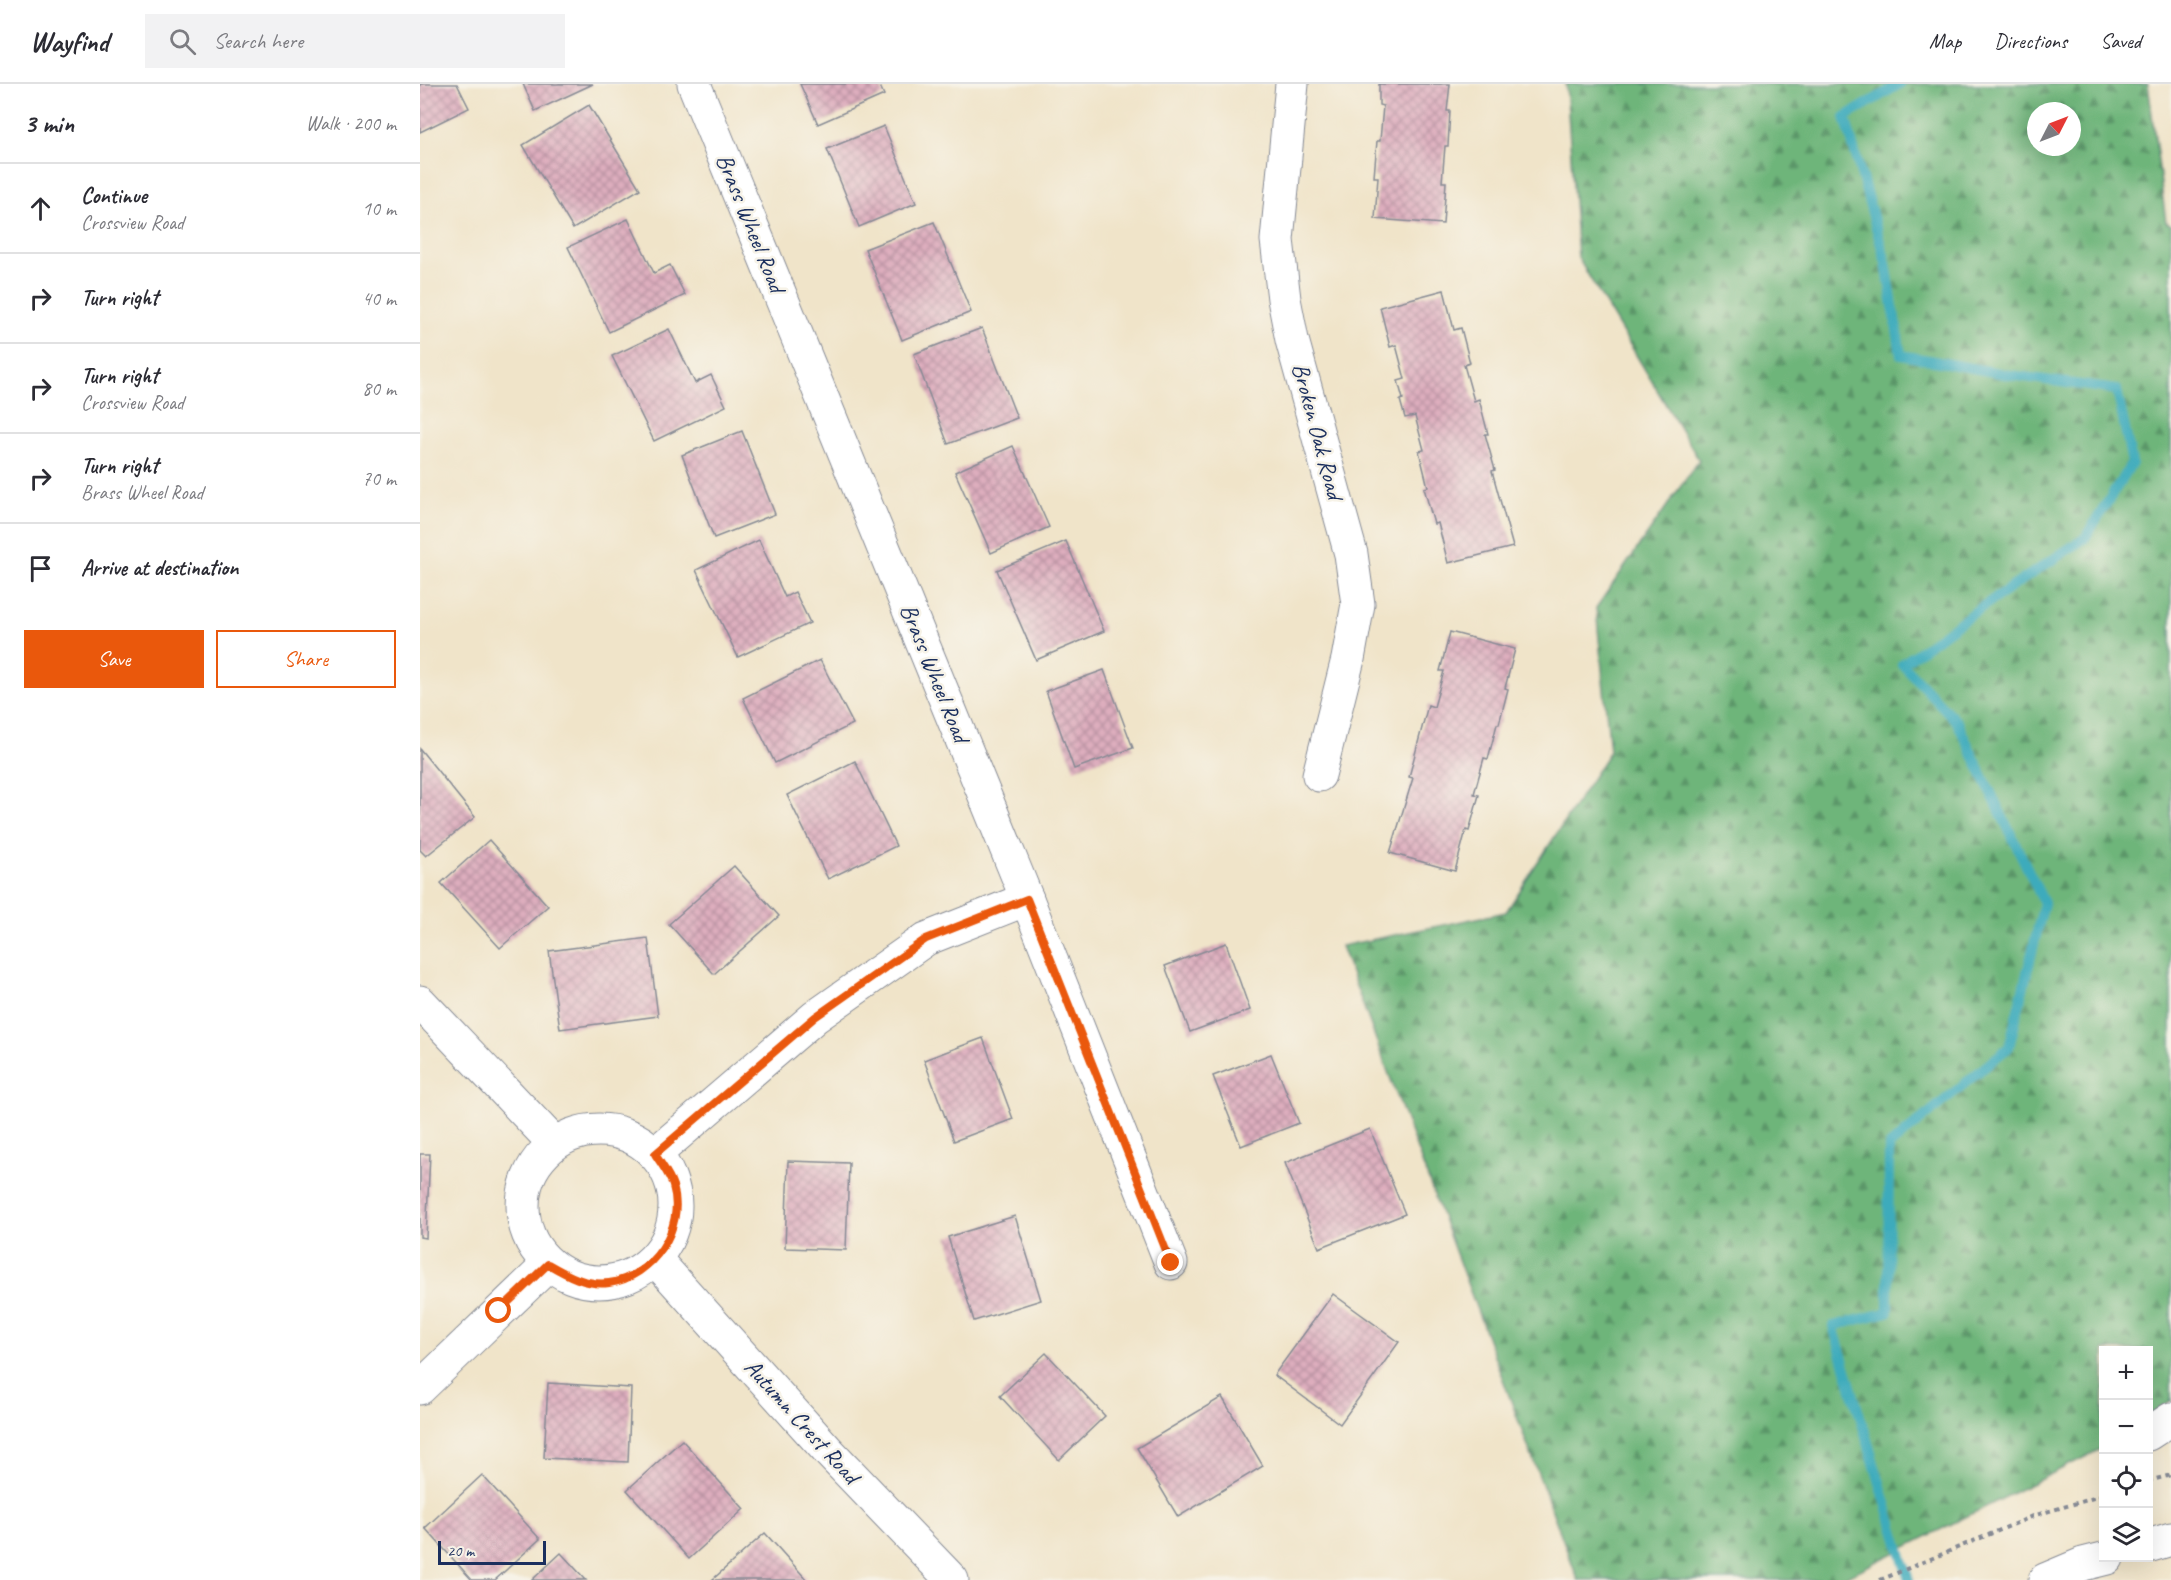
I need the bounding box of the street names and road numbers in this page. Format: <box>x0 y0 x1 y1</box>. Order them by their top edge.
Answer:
street label: Brass Wheel Road <box>710 149 794 300</box>
street label: Broken Oak Road <box>1285 360 1351 506</box>
street label: Brass Wheel Road <box>894 599 978 750</box>
street label: Autumn Crest Road <box>738 1352 868 1492</box>

